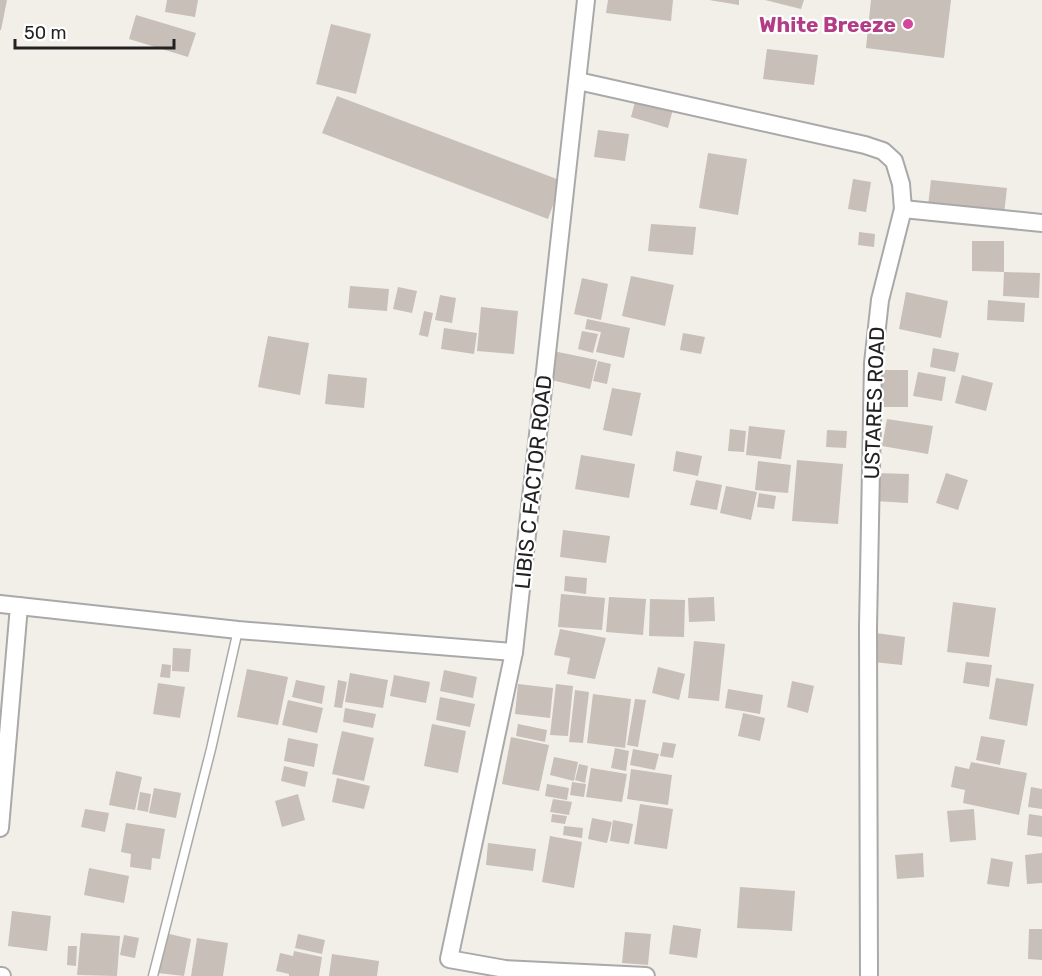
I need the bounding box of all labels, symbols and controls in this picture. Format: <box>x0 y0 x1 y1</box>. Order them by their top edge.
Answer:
scale bar <box>15 12 174 50</box>
place label: White Breeze <box>759 12 896 37</box>
marker: White Breeze <box>901 17 915 31</box>
text: 50 m <box>24 22 67 44</box>
street label: USTARES ROAD <box>859 326 889 480</box>
street label: LIBIS C FACTOR ROAD <box>509 374 557 590</box>

